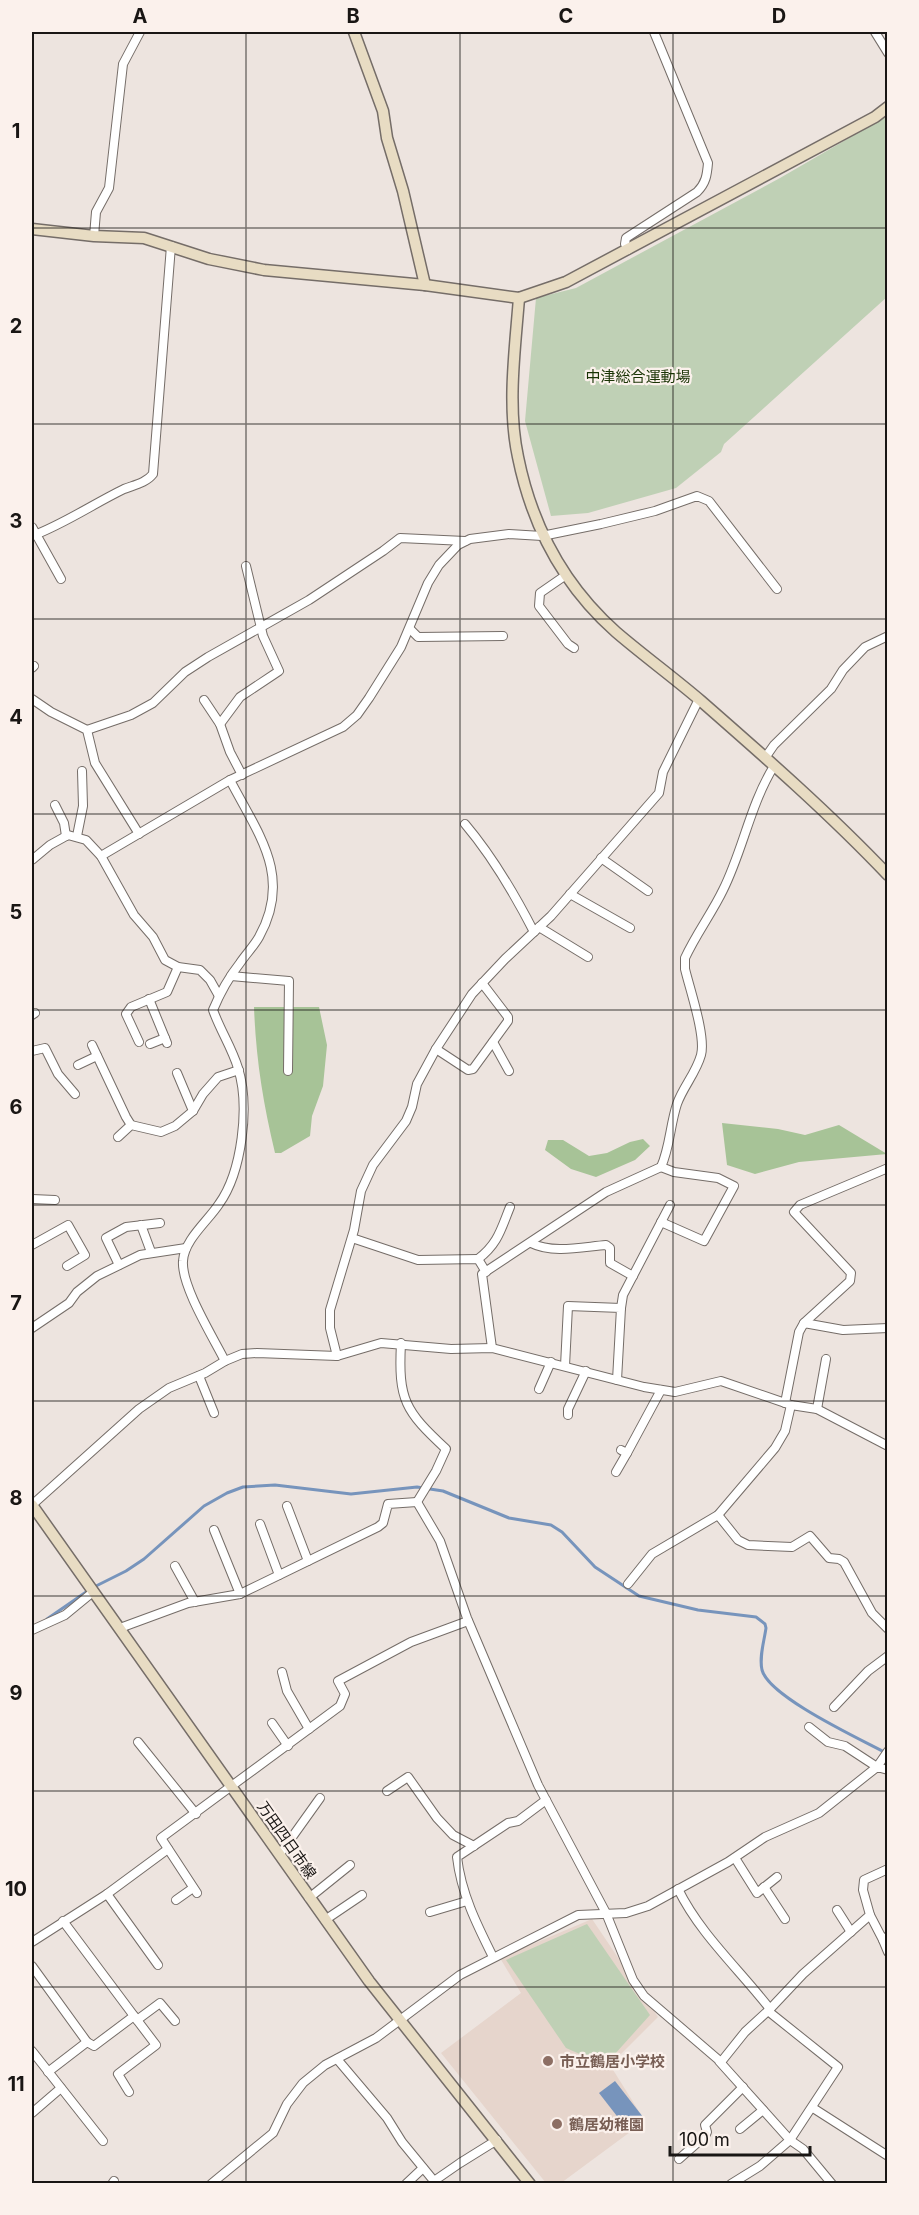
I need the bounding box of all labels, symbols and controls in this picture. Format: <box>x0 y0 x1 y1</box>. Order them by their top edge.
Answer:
text: A <box>133 4 148 28</box>
text: B <box>346 4 360 28</box>
text: C <box>559 4 573 28</box>
text: D <box>772 4 786 28</box>
text: 1 <box>12 119 20 143</box>
text: 2 <box>10 314 22 338</box>
park label: 中津総合運動場 <box>585 367 691 386</box>
text: 3 <box>10 509 22 533</box>
text: 4 <box>9 705 23 729</box>
text: 5 <box>10 900 22 924</box>
text: 6 <box>10 1095 23 1119</box>
text: 7 <box>10 1291 22 1315</box>
text: 8 <box>9 1486 23 1510</box>
text: 9 <box>10 1681 23 1705</box>
street label: 万田四日市線 <box>253 1798 321 1882</box>
text: 10 <box>5 1877 27 1901</box>
place label: 市立鶴居小学校 <box>560 2052 665 2071</box>
marker: 市立鶴居小学校 <box>541 2054 555 2068</box>
text: 11 <box>7 2072 25 2096</box>
place label: 鶴居幼稚園 <box>569 2115 644 2134</box>
marker: 鶴居幼稚園 <box>550 2117 564 2131</box>
scale bar <box>670 2119 810 2157</box>
text: 100 m <box>679 2129 730 2150</box>

